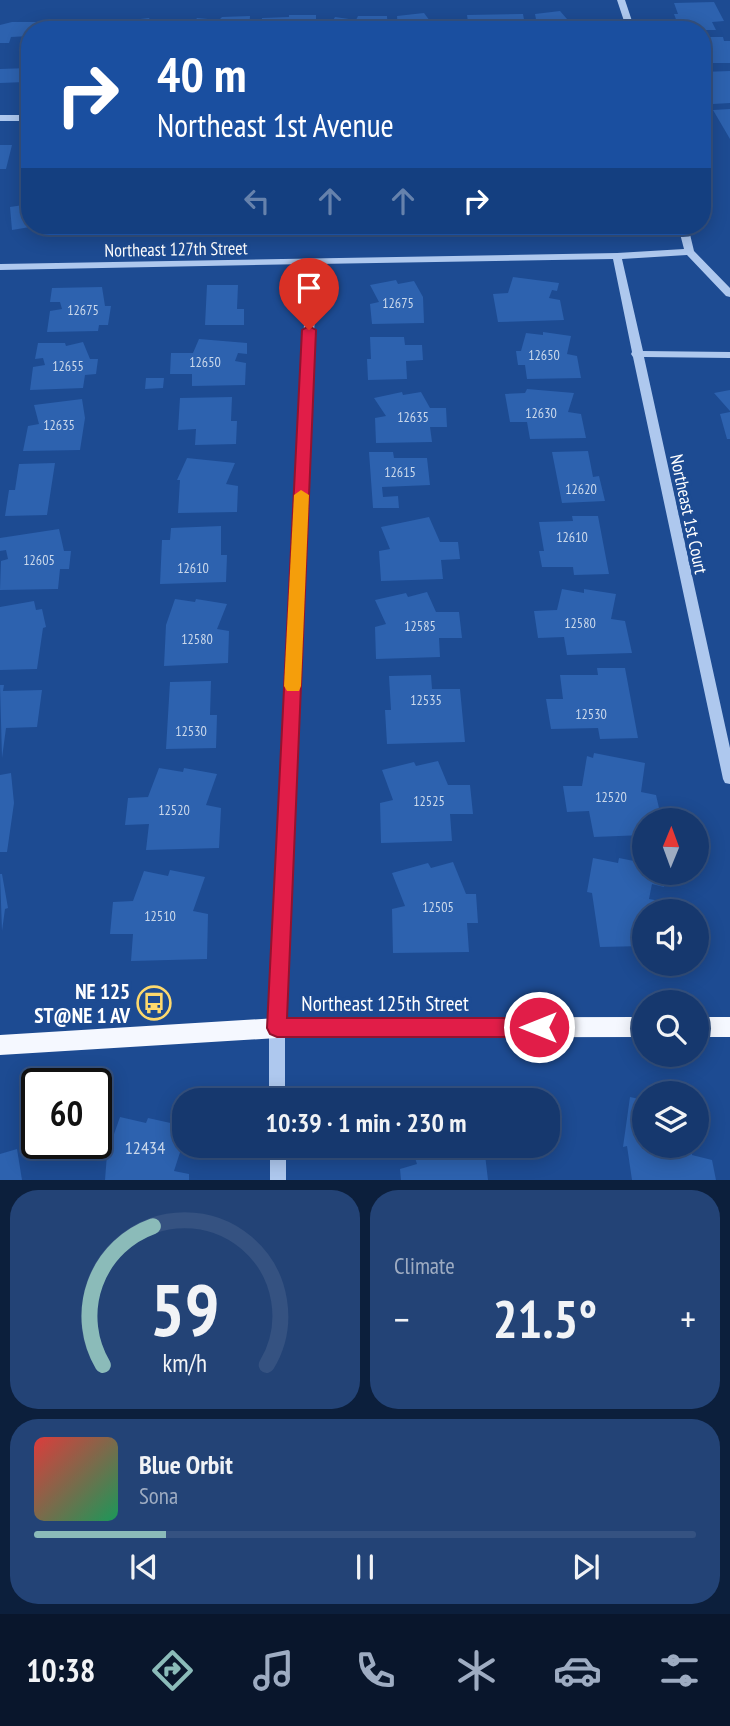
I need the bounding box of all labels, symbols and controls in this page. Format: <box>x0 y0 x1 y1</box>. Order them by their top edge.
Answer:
text: 40 m <box>157 42 246 106</box>
icon: right <box>42 49 133 140</box>
text: Northeast 1st Avenue <box>157 104 394 146</box>
icon: left <box>238 182 276 220</box>
icon: ahead <box>311 182 349 220</box>
icon: ahead <box>384 182 422 220</box>
icon: right <box>457 182 495 220</box>
street label: Northeast 127th Street <box>104 236 248 262</box>
pin <box>279 258 339 330</box>
icon: arrive <box>290 269 328 307</box>
house number: 12675 <box>382 294 414 312</box>
house number: 12675 <box>67 301 99 319</box>
house number: 12650 <box>528 346 560 364</box>
house number: 12650 <box>189 353 221 371</box>
house number: 12655 <box>52 357 84 375</box>
house number: 12630 <box>525 404 557 422</box>
house number: 12635 <box>397 408 429 426</box>
house number: 12635 <box>43 416 75 434</box>
street label: Northeast 1st Court <box>665 452 713 576</box>
house number: 12615 <box>384 463 416 481</box>
house number: 12620 <box>565 480 597 498</box>
house number: 12610 <box>556 528 588 546</box>
house number: 12605 <box>23 551 55 569</box>
house number: 12610 <box>177 559 209 577</box>
house number: 12580 <box>564 614 596 632</box>
house number: 12585 <box>404 617 436 635</box>
house number: 12580 <box>181 630 213 648</box>
house number: 12535 <box>410 691 442 709</box>
house number: 12530 <box>575 705 607 723</box>
house number: 12530 <box>175 722 207 740</box>
house number: 12520 <box>595 788 627 806</box>
house number: 12525 <box>413 792 445 810</box>
house number: 12520 <box>158 801 190 819</box>
north arrow <box>632 808 709 886</box>
map controls <box>632 808 709 1158</box>
house number: 12505 <box>422 898 454 916</box>
button: sound <box>632 899 709 976</box>
house number: 12510 <box>144 907 176 925</box>
place label: NE 125 ST@NE 1 AV <box>34 978 130 1029</box>
bus stop icon: NE 125 ST@NE 1 AV <box>135 984 173 1022</box>
street label: Northeast 125th Street <box>301 990 469 1017</box>
position arrow <box>502 990 576 1064</box>
button: search <box>632 990 709 1067</box>
speed limit sign: 60 <box>21 1068 112 1159</box>
button: layers <box>632 1081 709 1158</box>
text: 10:39 · 1 min · 230 m <box>266 1106 466 1139</box>
house number: 12434 <box>125 1136 165 1159</box>
text: Climate <box>394 1251 455 1280</box>
text: 59 <box>150 1262 220 1356</box>
text: 21.5° <box>493 1285 597 1352</box>
text: − <box>394 1294 410 1343</box>
text: + <box>680 1294 696 1343</box>
text: km/h <box>163 1347 207 1379</box>
text: Blue Orbit <box>139 1448 233 1481</box>
text: Sona <box>139 1481 178 1510</box>
icon: previous <box>125 1548 163 1586</box>
icon: pause <box>346 1548 384 1586</box>
icon: next <box>567 1548 605 1586</box>
icon: directions <box>148 1646 197 1695</box>
icon: music <box>249 1646 298 1695</box>
icon: phone <box>351 1646 400 1695</box>
icon: climate <box>452 1646 501 1695</box>
icon: car <box>553 1646 602 1695</box>
icon: filters <box>655 1646 704 1695</box>
text: 10:38 <box>26 1649 95 1691</box>

